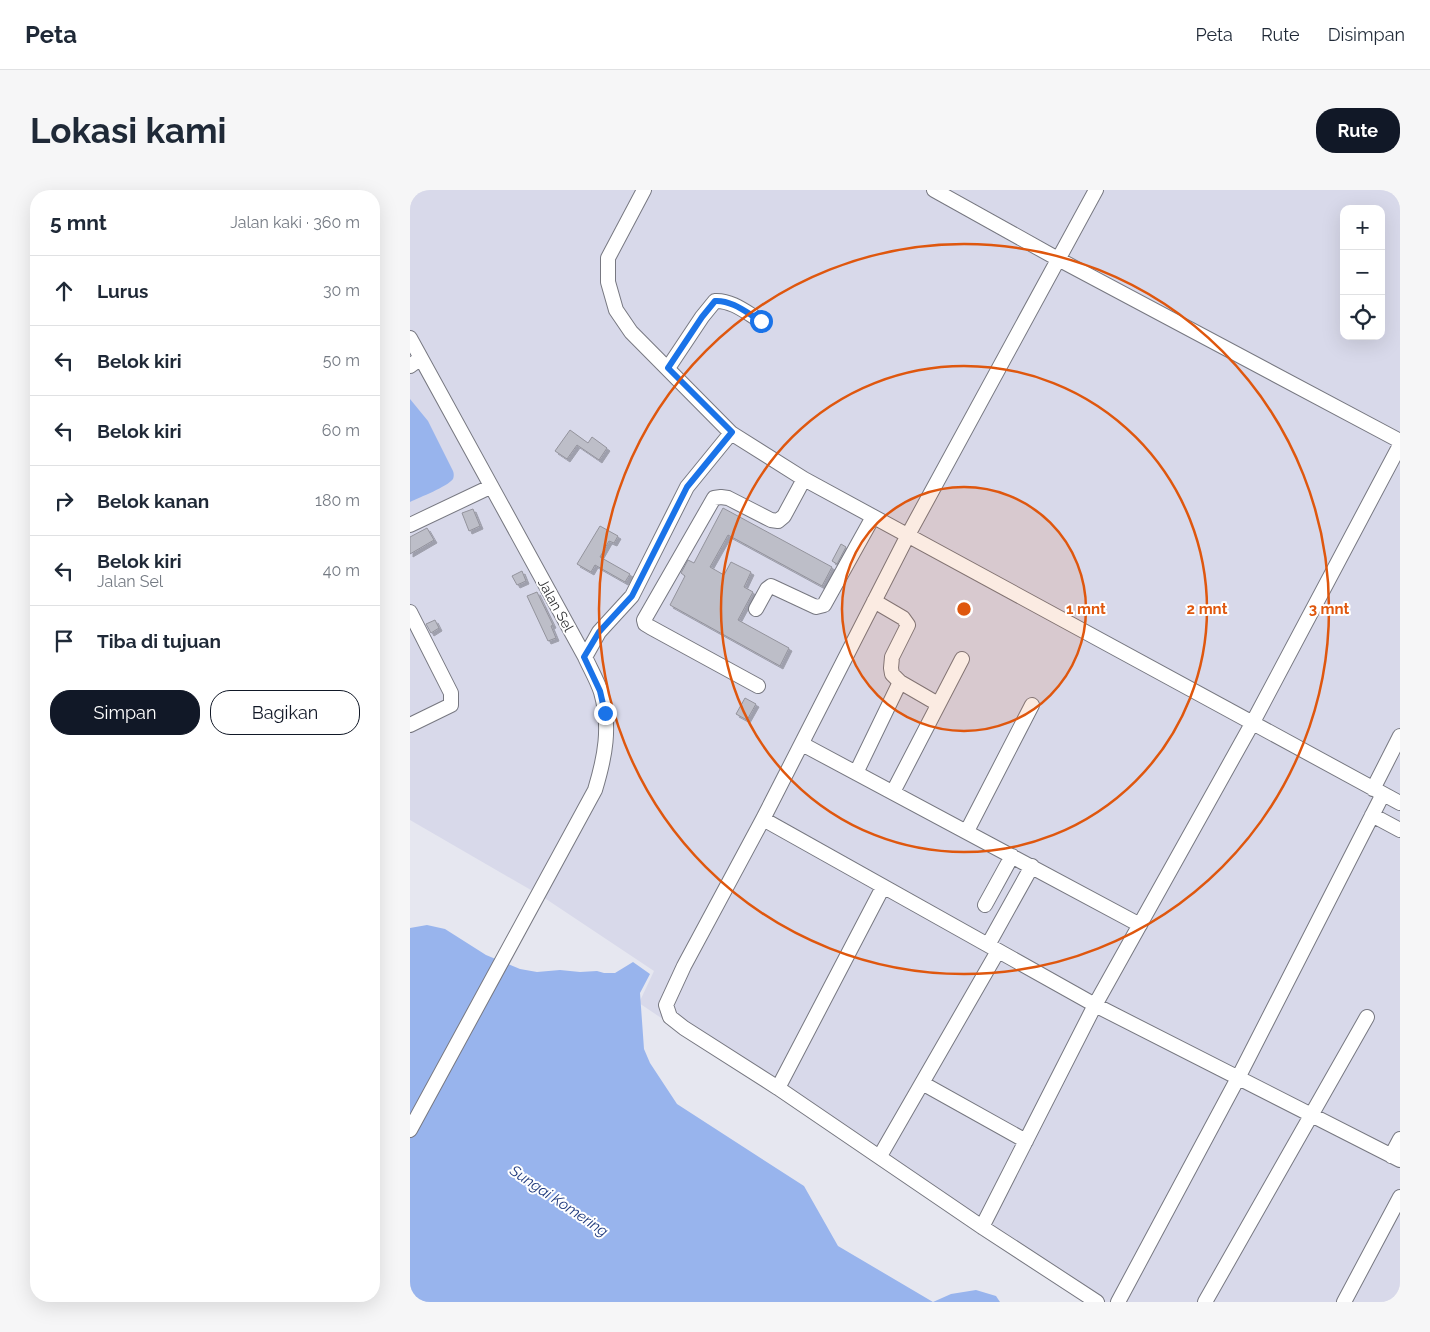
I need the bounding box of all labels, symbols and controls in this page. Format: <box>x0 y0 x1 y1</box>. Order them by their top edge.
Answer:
text: Peta <box>25 20 77 49</box>
text: Peta <box>1196 24 1233 45</box>
text: Rute <box>1261 24 1300 45</box>
text: Disimpan <box>1328 24 1405 45</box>
button: Rute <box>1316 108 1400 153</box>
text: Lokasi kami <box>30 110 227 151</box>
map controls <box>1340 205 1385 340</box>
button: + <box>1340 205 1385 250</box>
text: 5 mnt <box>50 210 107 235</box>
text: Jalan kaki · 360 m <box>230 213 360 232</box>
button: − <box>1340 250 1385 295</box>
icon: ahead <box>50 277 78 305</box>
text: Lurus <box>97 280 148 302</box>
text: 30 m <box>323 281 360 300</box>
button: locate <box>1340 295 1385 340</box>
route start <box>750 310 773 333</box>
icon: left <box>50 347 78 375</box>
text: Belok kiri <box>97 350 182 372</box>
text: 50 m <box>323 351 360 370</box>
icon: left <box>50 417 78 445</box>
text: Belok kiri <box>97 420 182 442</box>
text: 60 m <box>322 421 360 440</box>
icon: right <box>50 487 78 515</box>
text: Belok kanan <box>97 490 209 512</box>
text: 180 m <box>315 491 360 510</box>
text: Belok kiri <box>97 550 182 572</box>
icon: left <box>50 557 78 585</box>
text: 40 m <box>323 561 360 580</box>
text: Jalan Sel <box>97 572 163 591</box>
street label: Jalan Sel <box>535 576 577 634</box>
centre of rings <box>955 600 973 618</box>
text: 1 mnt <box>1066 600 1106 618</box>
text: 2 mnt <box>1187 600 1228 618</box>
text: 3 mnt <box>1309 600 1350 618</box>
icon: arrive <box>50 627 78 655</box>
text: Tiba di tujuan <box>97 630 221 652</box>
button: Simpan <box>50 690 200 735</box>
button: Bagikan <box>210 690 360 735</box>
route end <box>594 702 617 725</box>
water label: Sungai Komering <box>506 1161 612 1241</box>

